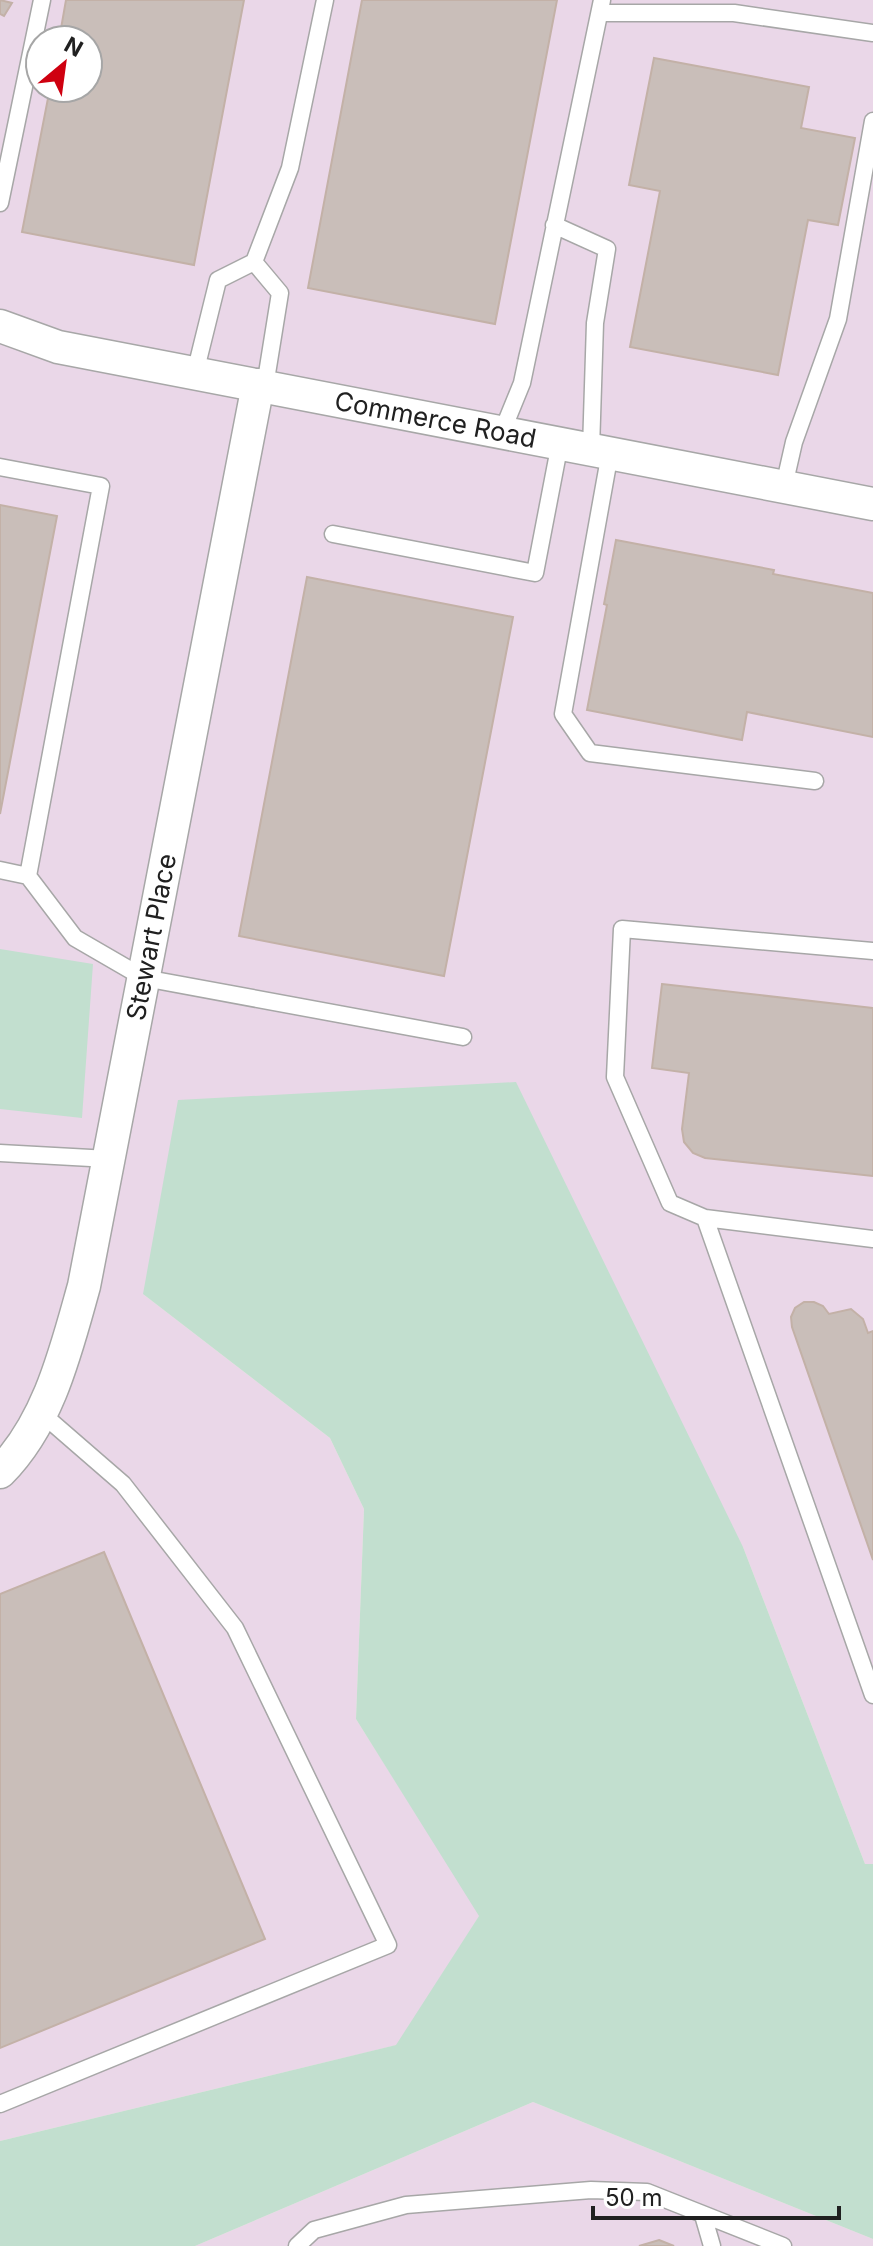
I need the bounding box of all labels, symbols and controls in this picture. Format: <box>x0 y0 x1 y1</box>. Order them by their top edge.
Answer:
north arrow <box>24 24 104 104</box>
text: N <box>60 31 87 62</box>
street label: Commerce Road <box>332 385 539 454</box>
street label: Stewart Place <box>120 851 182 1023</box>
scale bar <box>593 2170 839 2220</box>
text: 50 m <box>605 2183 663 2212</box>

